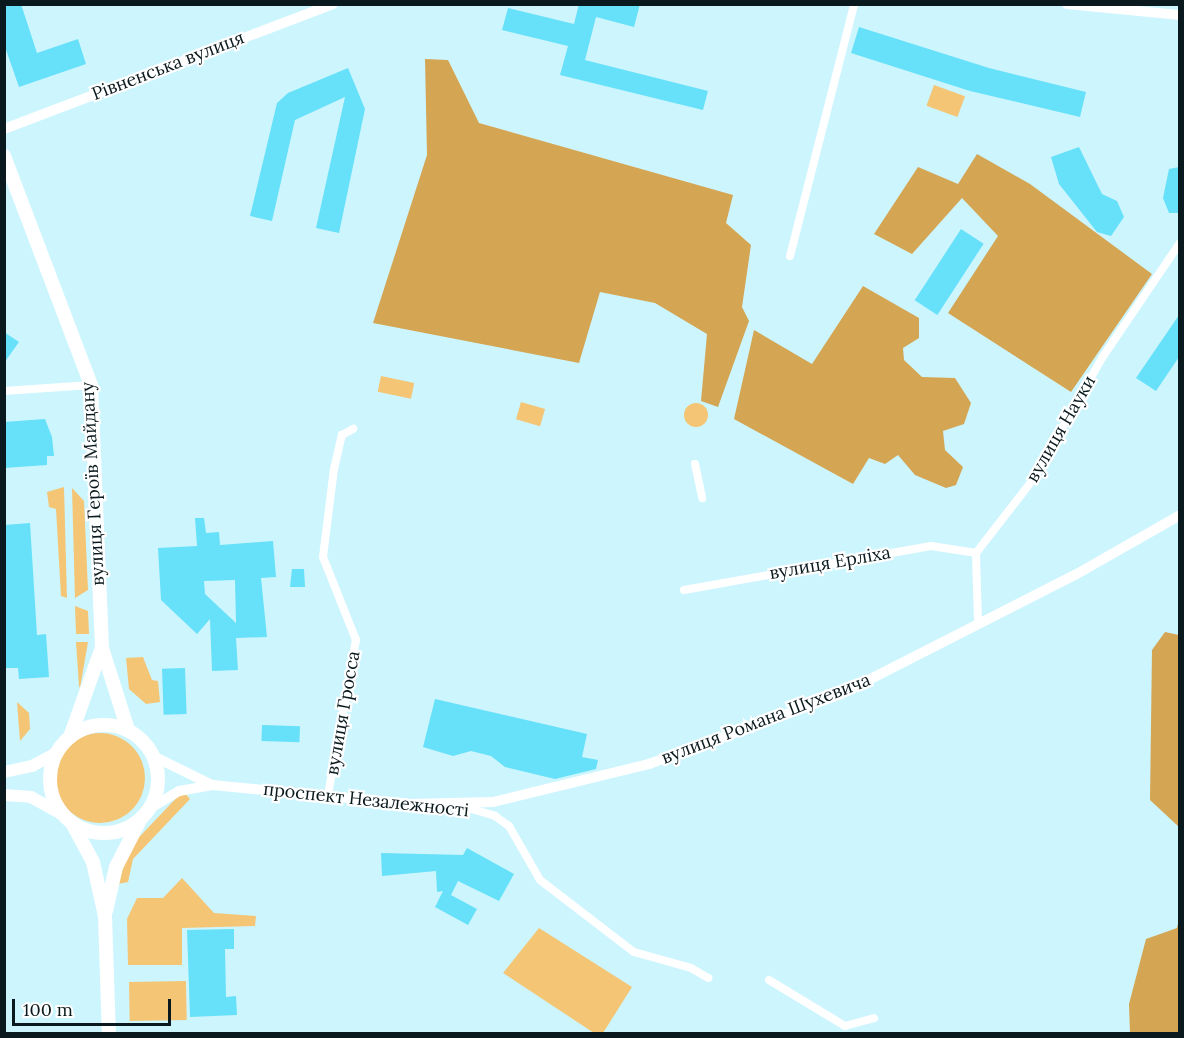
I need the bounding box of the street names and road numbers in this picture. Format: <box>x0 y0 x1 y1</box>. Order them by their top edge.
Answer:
street label: Рівненська вулиця <box>89 27 247 105</box>
street label: вулиця Науки <box>1022 372 1100 486</box>
street label: вулиця Героїв Майдану <box>77 382 109 586</box>
street label: вулиця Ерліха <box>768 542 892 584</box>
street label: вулиця Гросса <box>321 649 365 777</box>
street label: вулиця Романа Шухевича <box>658 669 874 769</box>
street label: проспект Незалежності <box>262 778 470 822</box>

